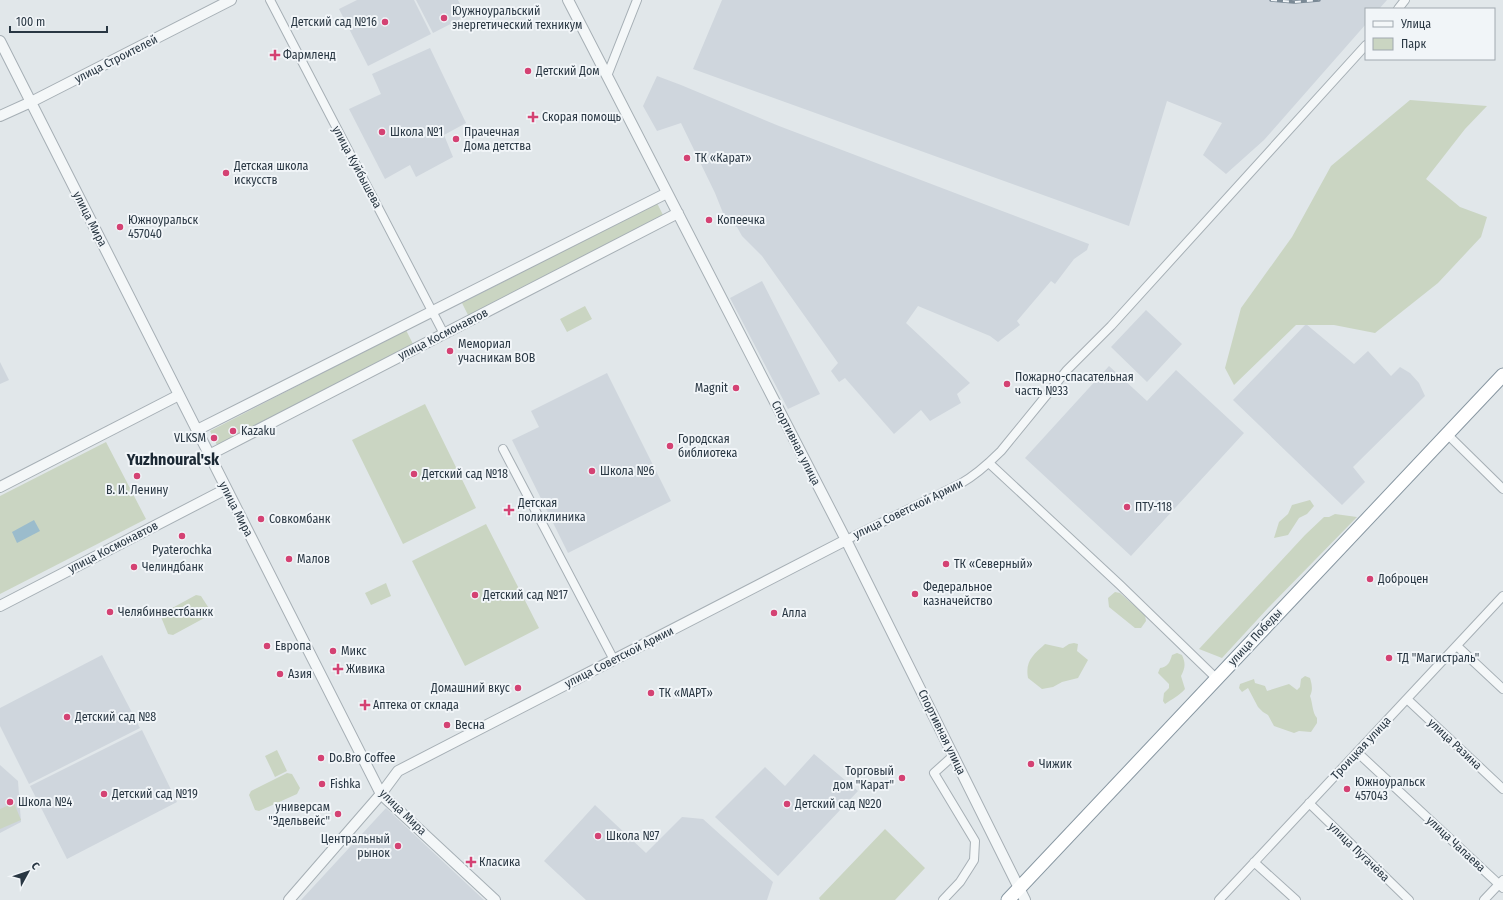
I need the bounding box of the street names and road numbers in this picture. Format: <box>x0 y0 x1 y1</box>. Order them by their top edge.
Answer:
street label: улица Строителей <box>72 32 160 86</box>
street label: улица Куйбышева <box>329 123 385 211</box>
street label: улица Мира <box>70 189 110 249</box>
street label: улица Космонавтов <box>396 305 490 363</box>
street label: Спортивная улица <box>769 398 823 488</box>
street label: улица Советской Армии <box>851 476 965 542</box>
street label: улица Мира <box>216 479 256 539</box>
street label: улица Космонавтов <box>66 518 160 576</box>
street label: улица Победы <box>1225 606 1285 668</box>
street label: улица Советской Армии <box>562 623 676 691</box>
street label: Спортивная улица <box>915 687 969 777</box>
street label: Троицкая улица <box>1328 713 1394 782</box>
street label: улица Разина <box>1425 716 1485 773</box>
street label: улица Мира <box>377 786 430 838</box>
street label: улица Чапаева <box>1424 813 1488 875</box>
street label: улица Пугачёва <box>1326 819 1392 885</box>

